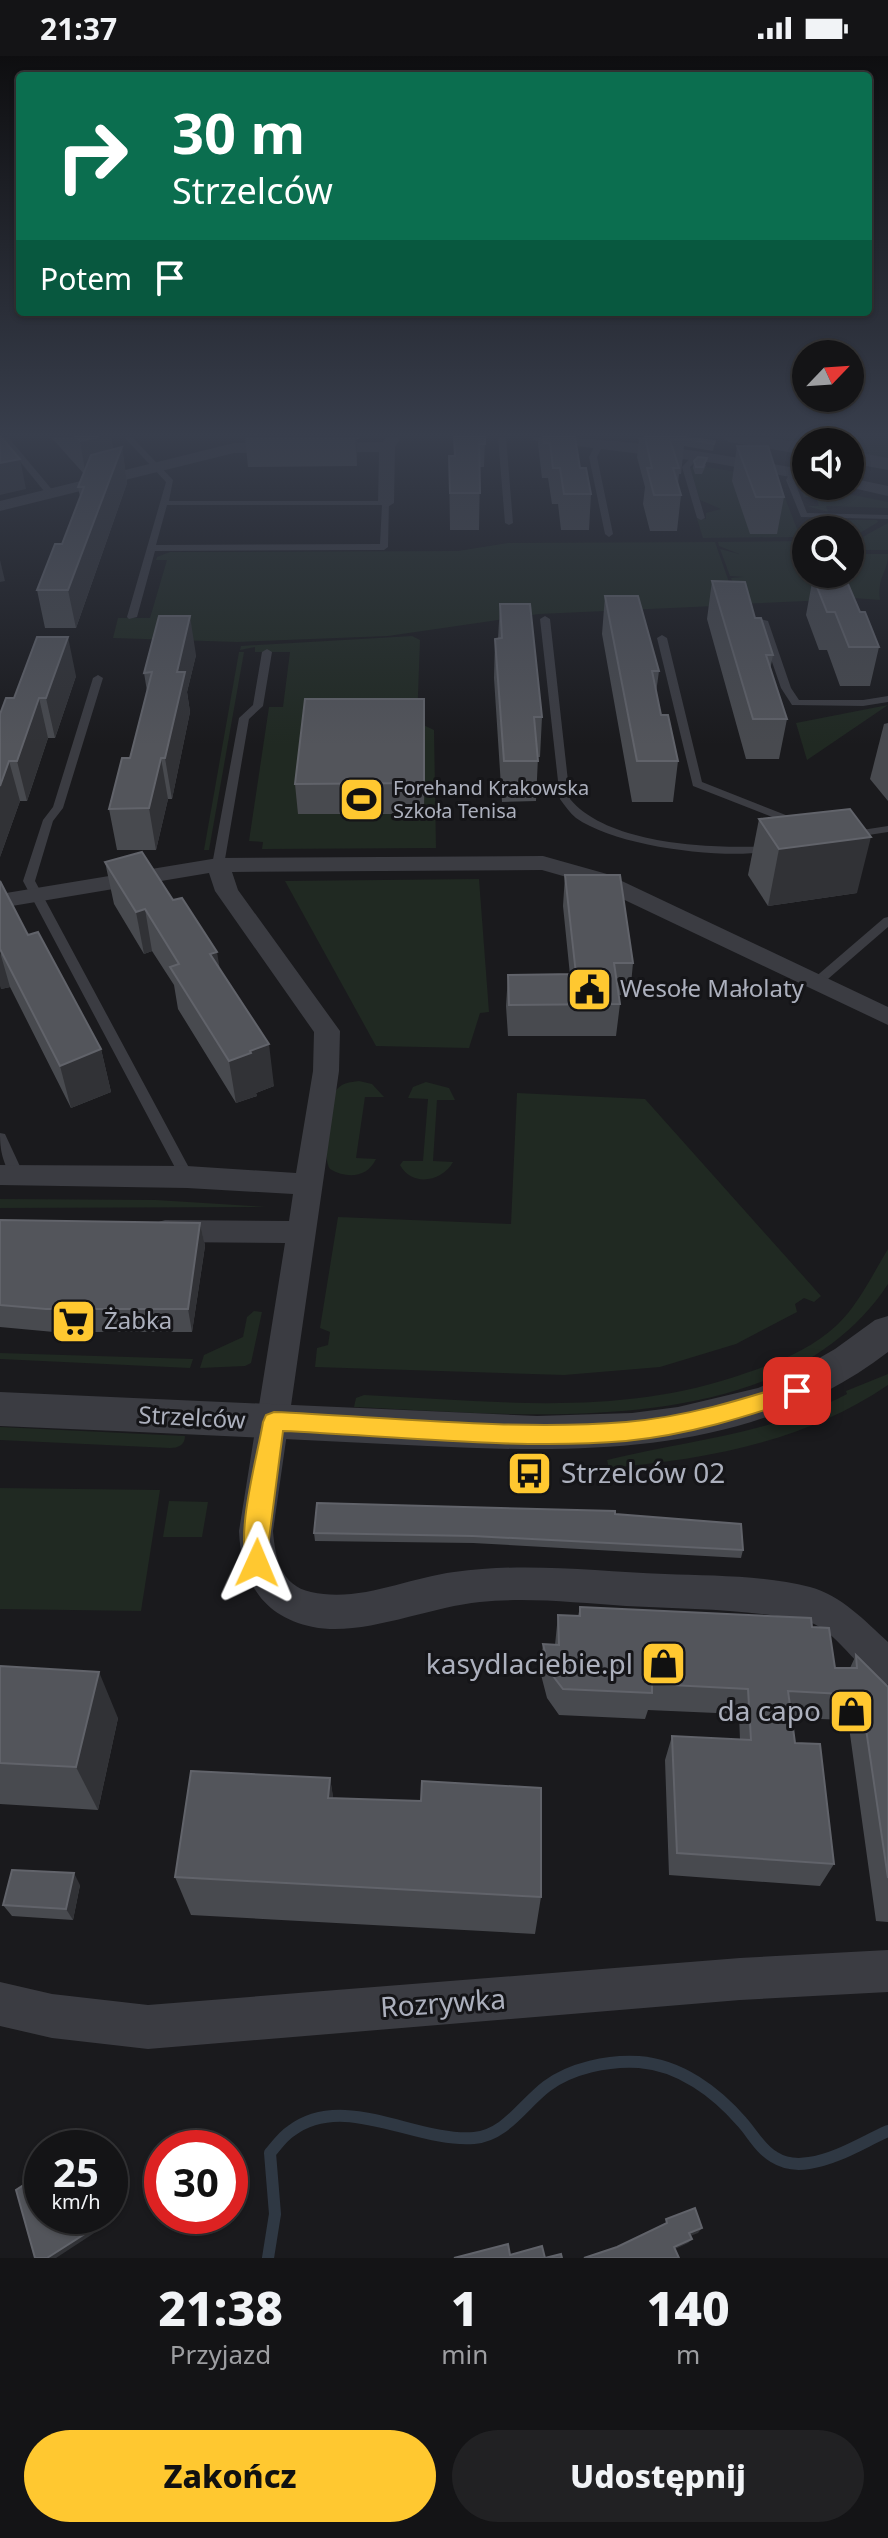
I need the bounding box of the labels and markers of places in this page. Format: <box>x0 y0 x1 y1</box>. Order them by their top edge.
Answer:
place label: Forehand Krakowska Szkoła Tenisa <box>393 774 589 824</box>
sports icon: Forehand Krakowska Szkoła Tenisa <box>338 775 386 823</box>
public building icon: Wesołe Małolaty <box>565 965 613 1013</box>
place label: Wesołe Małolaty <box>620 971 805 1004</box>
supermarket icon: Żabka <box>49 1297 97 1345</box>
place label: Żabka <box>104 1303 172 1336</box>
pin <box>763 1357 831 1425</box>
bus stop icon: Strzelców 02 <box>506 1449 554 1497</box>
place label: Strzelców 02 <box>561 1453 725 1491</box>
shop icon: kasydlaciebie.pl <box>640 1640 688 1688</box>
place label: kasydlaciebie.pl <box>426 1644 633 1682</box>
shop icon: da capo <box>828 1687 876 1735</box>
place label: da capo <box>717 1691 821 1729</box>

